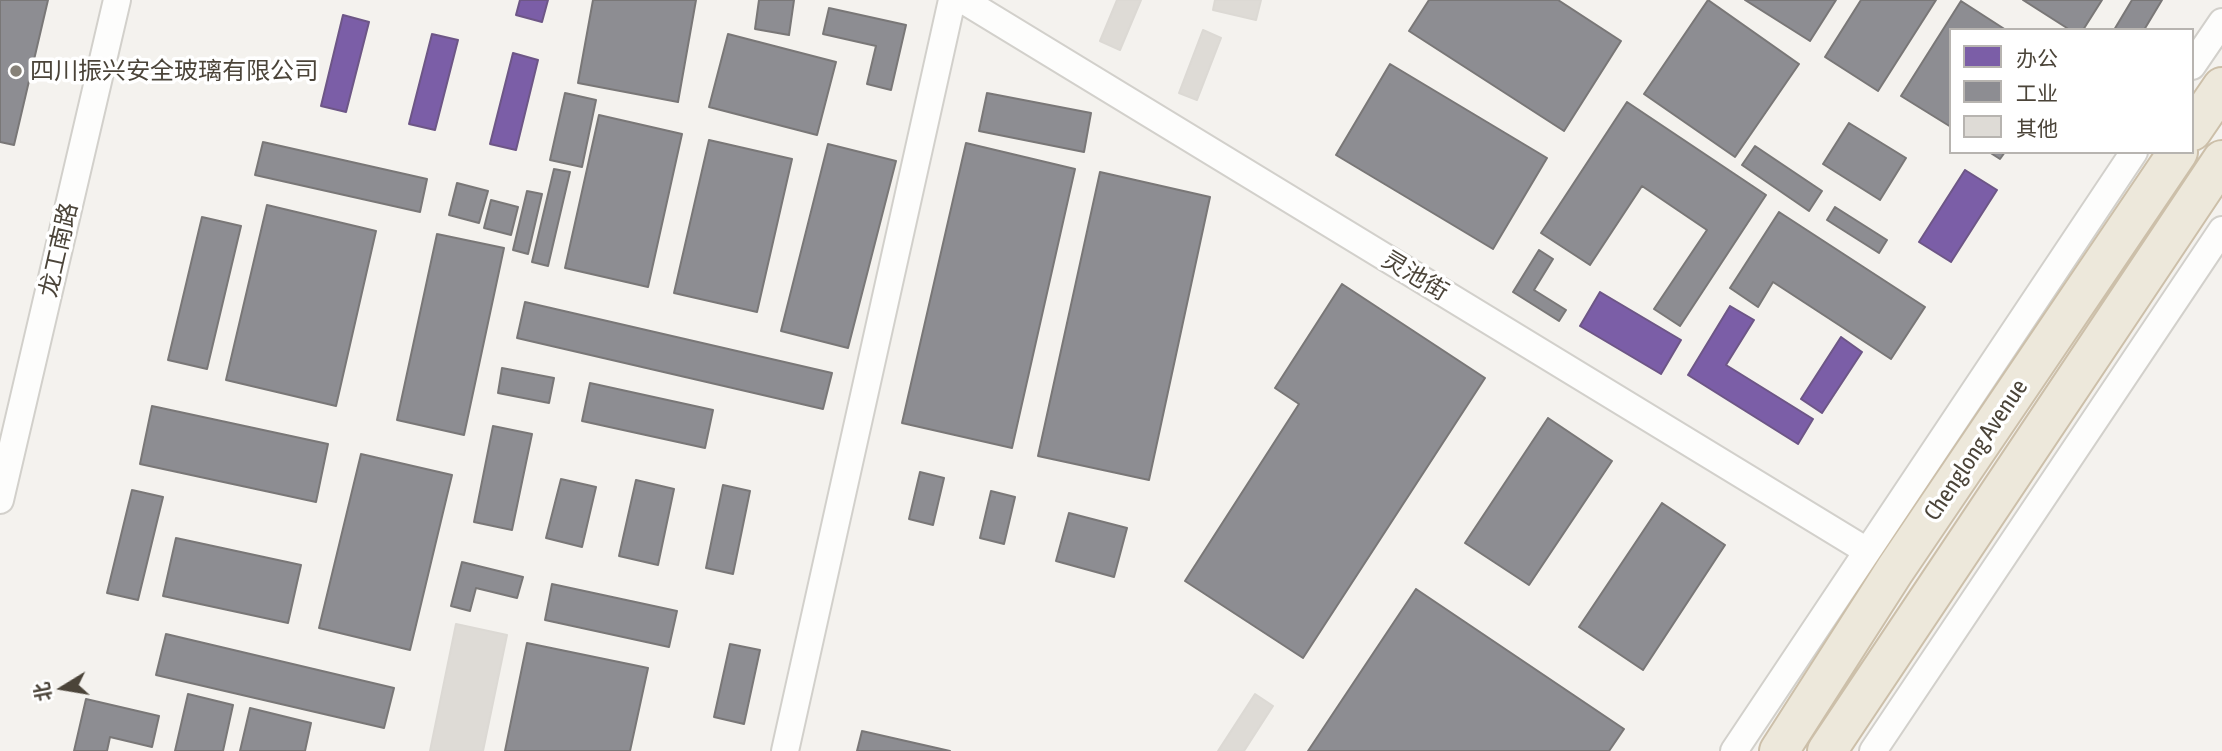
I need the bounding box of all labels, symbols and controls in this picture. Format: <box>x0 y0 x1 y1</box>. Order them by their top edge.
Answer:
legend <box>1949 28 2194 154</box>
text: 办公 <box>2016 46 2058 70</box>
place label: 四川振兴安全玻璃有限公司 <box>30 57 318 85</box>
marker: 四川振兴安全玻璃有限公司 <box>8 63 24 79</box>
text: 工业 <box>2016 81 2058 105</box>
text: 其他 <box>2016 116 2058 140</box>
street label: 龙工南路 <box>34 200 84 300</box>
street label: 灵池街 <box>1377 245 1453 307</box>
street label: Chenglong Avenue <box>1918 374 2034 526</box>
north arrow <box>28 653 98 723</box>
text: 北 <box>30 681 55 703</box>

